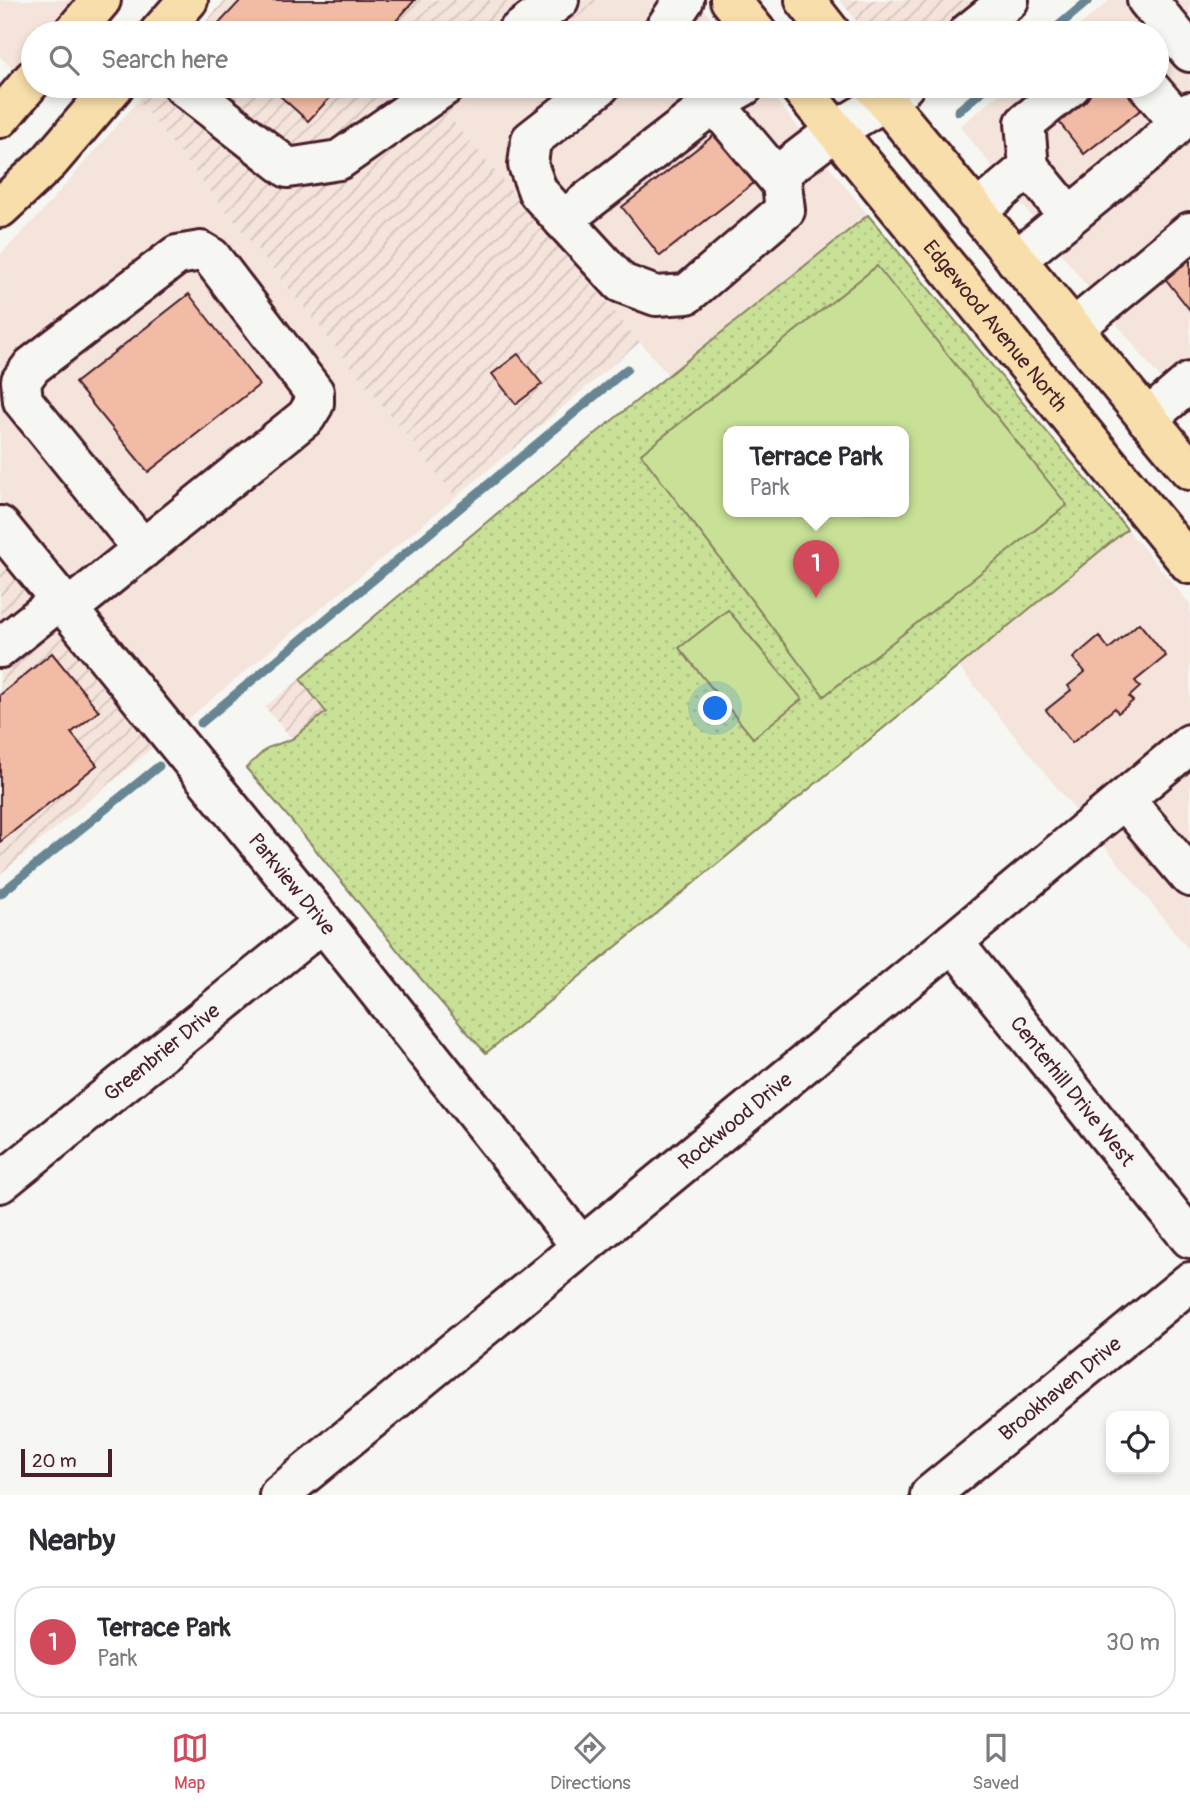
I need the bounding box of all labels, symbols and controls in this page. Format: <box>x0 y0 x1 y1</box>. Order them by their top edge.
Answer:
search box <box>21 21 1169 98</box>
icon: search <box>45 41 83 79</box>
text: Search here <box>101 44 228 76</box>
street label: Edgewood Avenue North <box>917 235 1073 418</box>
popup <box>723 426 909 517</box>
text: Terrace Park <box>749 441 883 473</box>
text: Park <box>749 473 790 502</box>
pin: 1 <box>793 540 839 598</box>
your location <box>698 691 732 725</box>
street label: Parkview Drive <box>242 828 342 941</box>
street label: Greenbrier Drive <box>98 997 226 1108</box>
street label: Centerhill Drive West <box>1004 1011 1141 1172</box>
street label: Rockwood Drive <box>673 1066 798 1176</box>
street label: Brookhaven Drive <box>993 1330 1128 1447</box>
map controls <box>1106 1411 1169 1474</box>
button: locate <box>1106 1411 1169 1474</box>
scale bar <box>21 1446 112 1478</box>
text: 20 m <box>32 1449 77 1473</box>
text: Nearby <box>28 1522 115 1559</box>
text: Terrace Park <box>97 1612 231 1644</box>
text: 1 <box>49 1628 58 1657</box>
text: 30 m <box>1106 1628 1160 1657</box>
text: Park <box>97 1644 137 1673</box>
tab: Map <box>171 1729 209 1795</box>
tab: Directions <box>550 1729 631 1795</box>
tab: Saved <box>972 1729 1019 1795</box>

